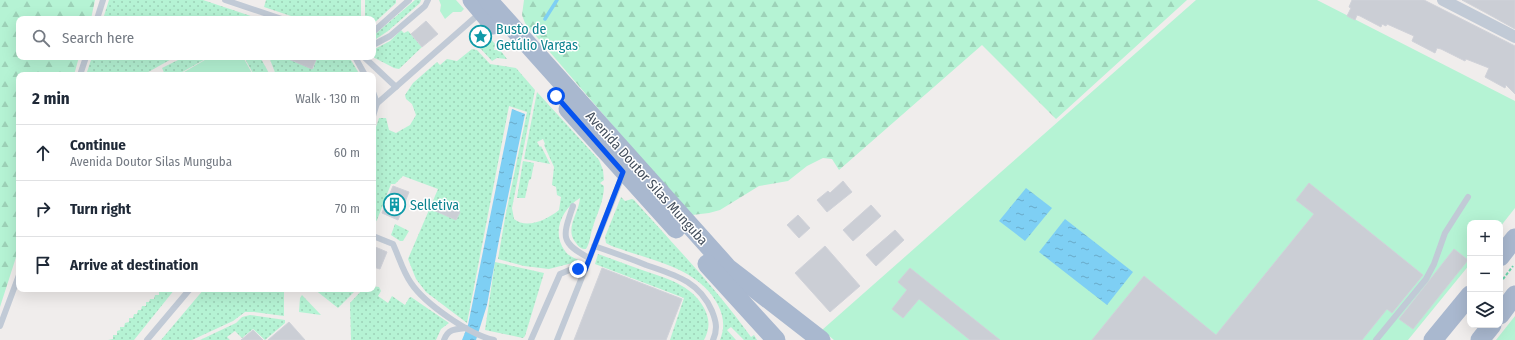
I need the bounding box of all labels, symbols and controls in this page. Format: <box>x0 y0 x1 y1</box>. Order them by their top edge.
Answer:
search box <box>16 16 376 60</box>
place label: Busto de Getúlio Vargas <box>496 21 578 54</box>
place icon: Busto de Getúlio Vargas <box>467 24 493 50</box>
icon: search <box>30 27 52 49</box>
text: Search here <box>62 29 134 47</box>
route start <box>547 87 565 105</box>
text: 2 min <box>32 88 70 109</box>
text: Walk · 130 m <box>295 91 360 106</box>
street label: Avenida Doutor Silas Munguba <box>582 108 711 249</box>
text: Continue <box>70 136 126 154</box>
icon: ahead <box>32 142 54 164</box>
text: 60 m <box>334 145 360 160</box>
text: Avenida Doutor Silas Munguba <box>70 154 232 169</box>
building icon: Selletiva <box>381 192 407 218</box>
place label: Selletiva <box>410 197 459 214</box>
icon: right <box>32 198 54 220</box>
text: Turn right <box>70 200 131 218</box>
text: 70 m <box>335 201 360 216</box>
map controls <box>1467 220 1503 328</box>
button: + <box>1467 220 1503 256</box>
icon: arrive <box>32 254 54 276</box>
text: Arrive at destination <box>70 256 198 274</box>
button: − <box>1467 256 1503 292</box>
route end <box>569 260 587 278</box>
button: layers <box>1467 292 1503 328</box>

